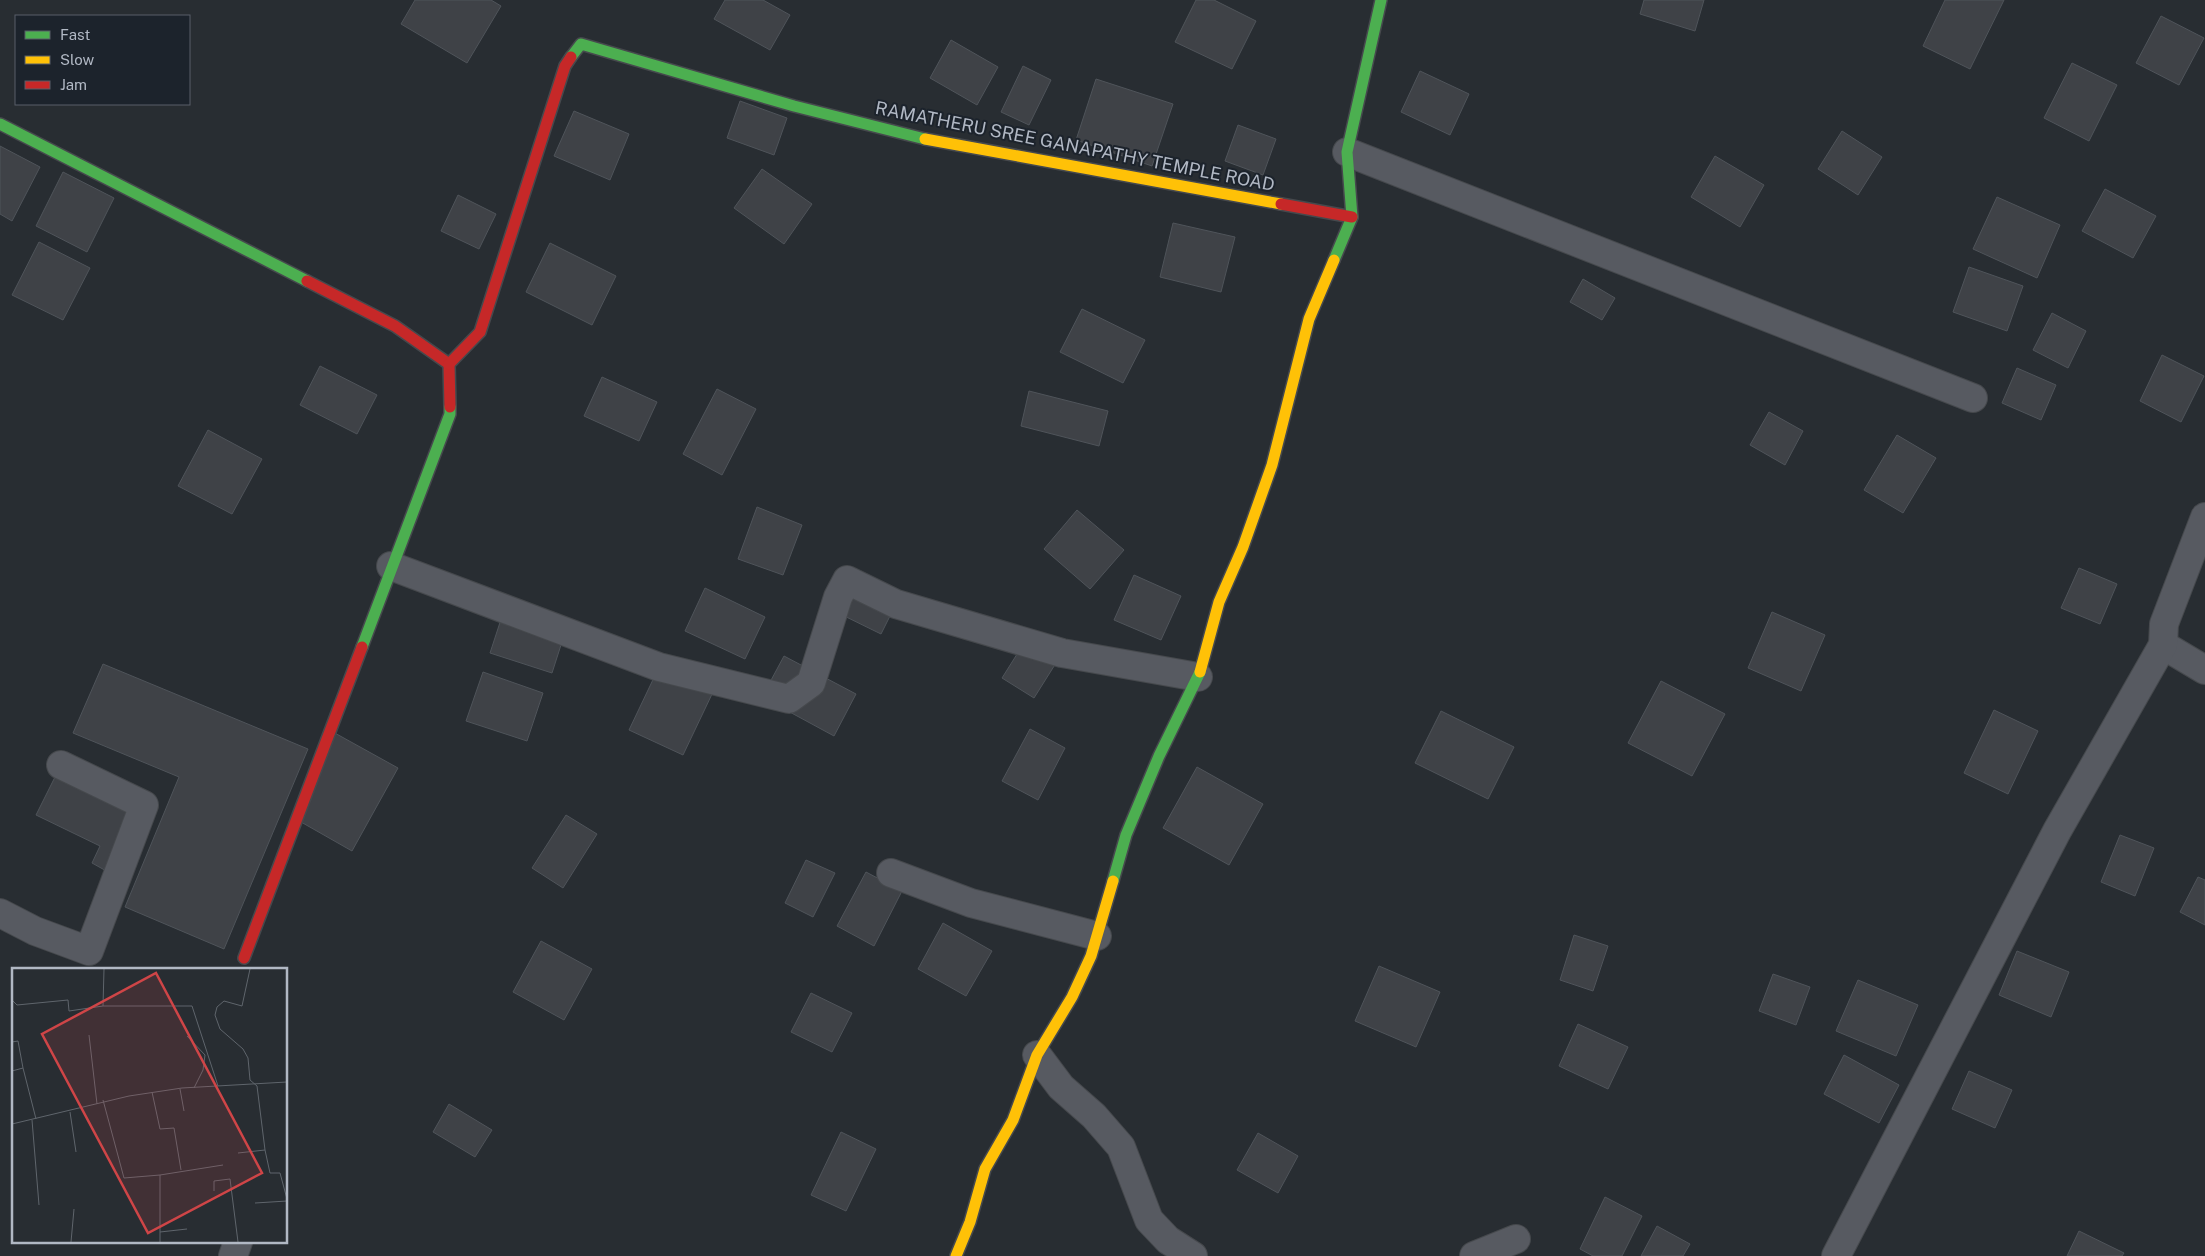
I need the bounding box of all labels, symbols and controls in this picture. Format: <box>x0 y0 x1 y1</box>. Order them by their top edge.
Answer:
legend <box>15 15 190 105</box>
text: Fast <box>60 26 90 43</box>
text: Slow <box>60 51 95 68</box>
text: Jam <box>60 76 87 93</box>
street label: RAMATHERU SREE GANAPATHY TEMPLE ROAD <box>874 97 1276 195</box>
inset map <box>12 968 288 1244</box>

